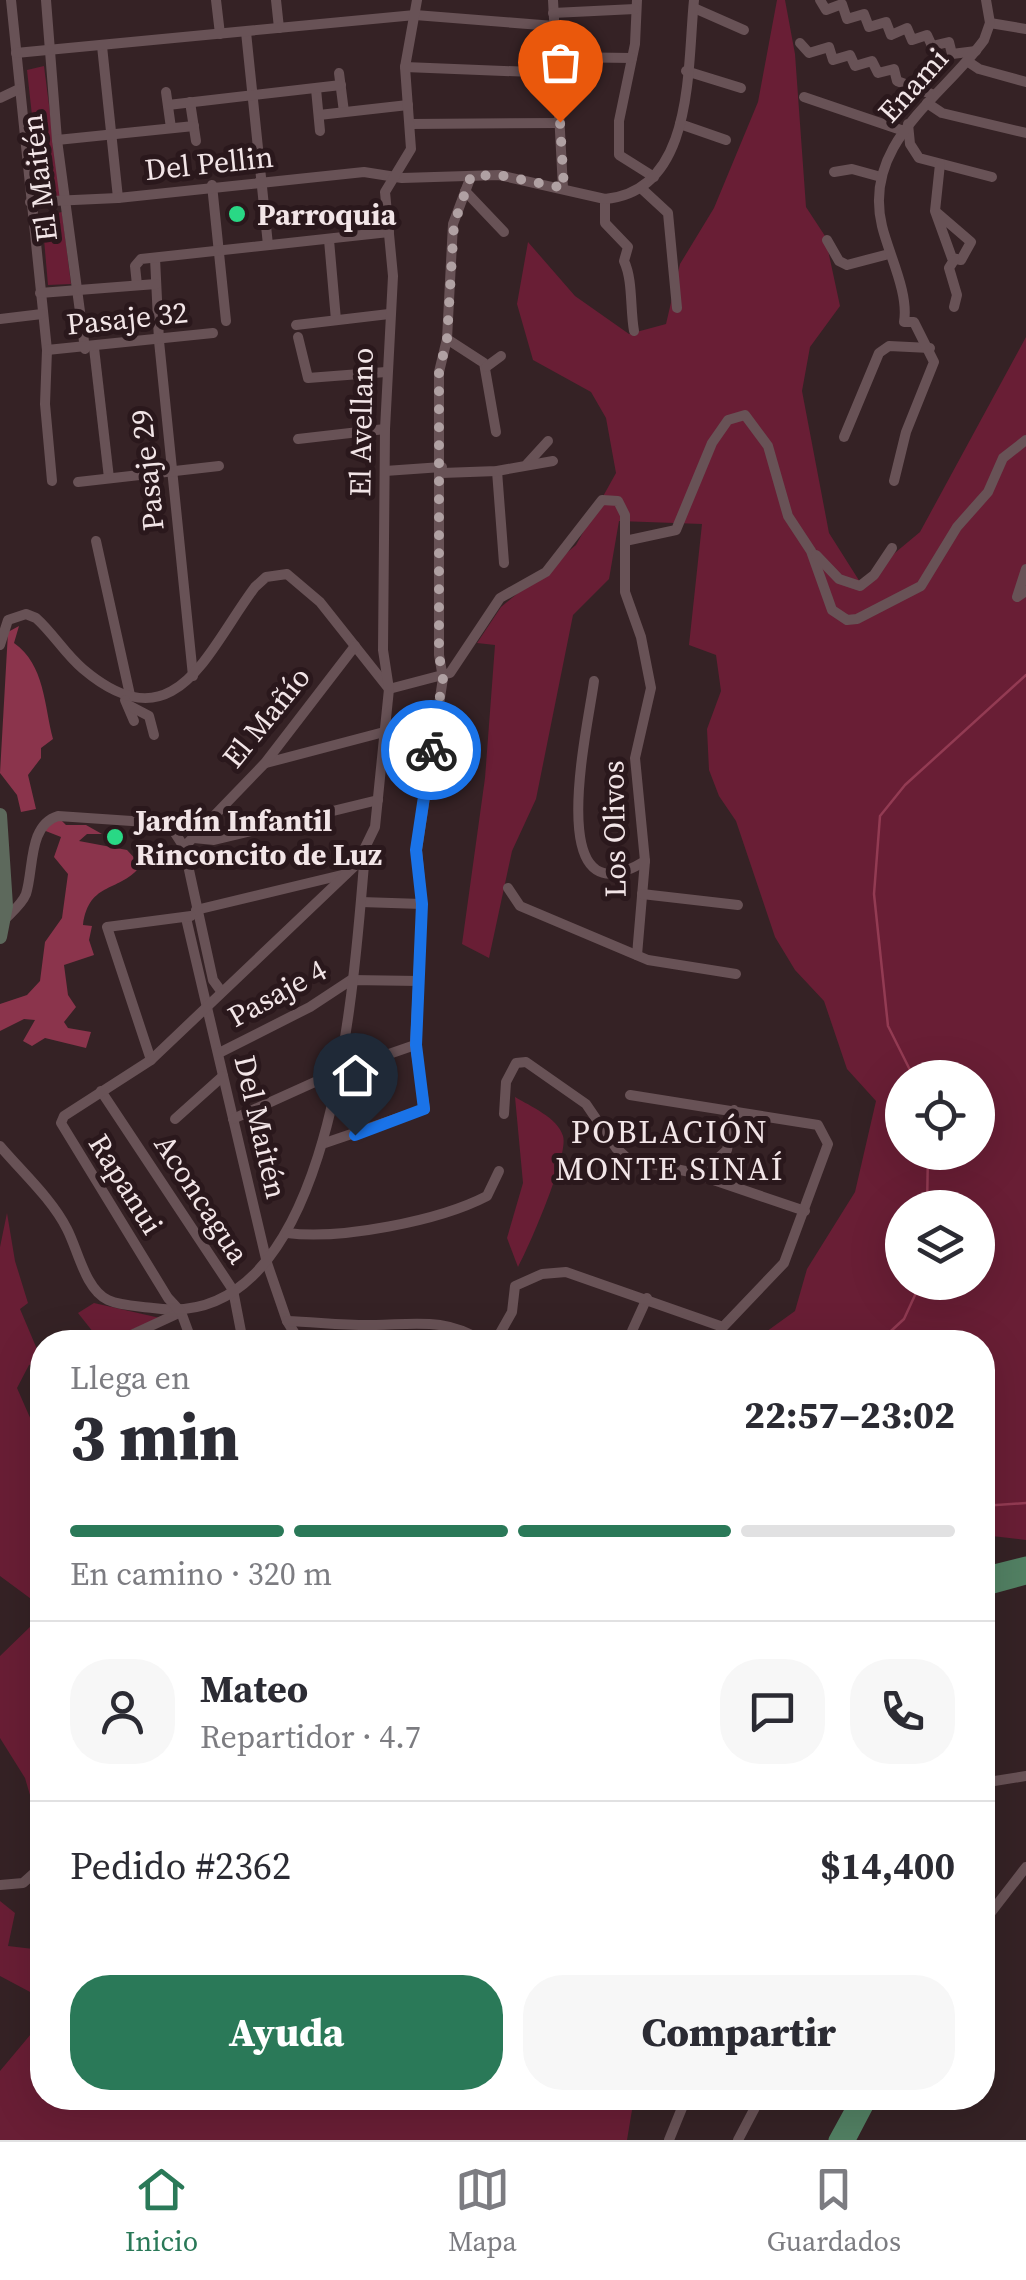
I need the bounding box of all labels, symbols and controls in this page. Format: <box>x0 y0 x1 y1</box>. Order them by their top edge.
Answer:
pin <box>518 20 603 123</box>
icon: bag <box>533 35 588 90</box>
street label: Enami <box>869 39 957 131</box>
street label: El Maitén <box>11 112 67 244</box>
street label: Del Pellin <box>143 136 275 190</box>
place label: Parroquia <box>257 194 397 235</box>
marker: Parroquia <box>226 203 248 225</box>
street label: Pasaje 32 <box>64 291 190 345</box>
street label: El Avellano <box>339 347 383 497</box>
street label: Pasaje 29 <box>120 407 174 533</box>
street label: El Mañío <box>213 658 319 776</box>
courier <box>381 700 481 800</box>
icon: bike <box>404 723 459 778</box>
street label: Los Olivos <box>592 760 636 898</box>
place label: Jardín Infantil Rinconcito de Luz <box>133 800 382 875</box>
marker: Jardín Infantil Rinconcito de Luz <box>104 826 126 848</box>
street label: Pasaje 4 <box>220 949 334 1037</box>
pin <box>313 1033 398 1136</box>
icon: home <box>328 1048 383 1103</box>
street label: Del Maitén <box>225 1051 297 1203</box>
map controls <box>885 1060 995 1300</box>
button: locate <box>885 1060 995 1170</box>
district label: POBLACIÓN MONTE SINAÍ <box>555 1110 785 1191</box>
street label: Rapanui <box>79 1126 173 1242</box>
street label: Aconcagua <box>145 1126 259 1272</box>
button: layers <box>885 1190 995 1300</box>
text: Llega en <box>70 1356 190 1400</box>
text: 22:57–23:02 <box>744 1389 955 1441</box>
text: 3 min <box>70 1393 240 1482</box>
text: En camino · 320 m <box>70 1552 332 1596</box>
button: person <box>70 1659 175 1764</box>
button: chat <box>720 1659 825 1764</box>
button: phone <box>850 1659 955 1764</box>
text: Mateo <box>200 1663 308 1715</box>
text: Repartidor · 4.7 <box>200 1715 421 1759</box>
text: Pedido #2362 <box>70 1840 291 1892</box>
text: $14,400 <box>820 1840 955 1892</box>
button: Ayuda <box>70 1975 503 2090</box>
button: Compartir <box>523 1975 955 2090</box>
tab: Inicio <box>125 2162 198 2260</box>
tab: Mapa <box>448 2162 517 2260</box>
tab: Guardados <box>767 2162 901 2260</box>

